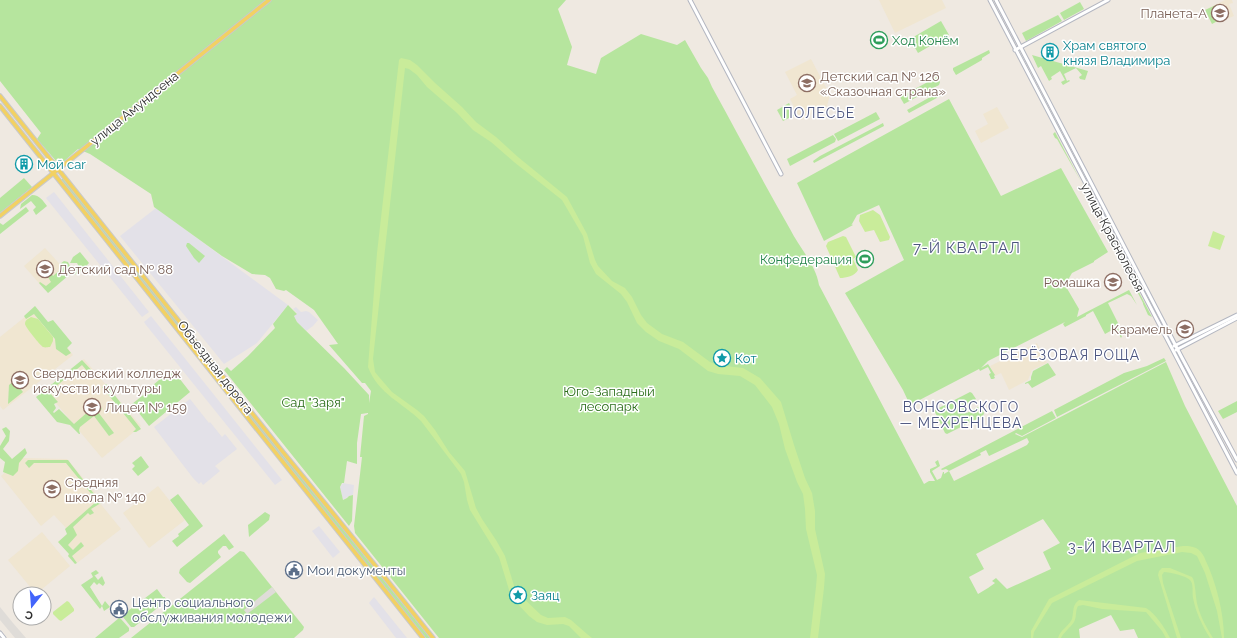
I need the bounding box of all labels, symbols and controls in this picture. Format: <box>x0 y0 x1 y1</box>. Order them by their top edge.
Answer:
school or university icon: Планета-А <box>1210 3 1230 23</box>
place label: Планета-А <box>1141 6 1207 21</box>
sports icon: Ход Конём <box>869 30 889 50</box>
place label: Ход Конём <box>892 33 959 48</box>
place label: Храм святого князя Владимира <box>1063 38 1170 68</box>
building icon: Храм святого князя Владимира <box>1040 42 1060 62</box>
street label: улица Амундсена <box>87 68 181 149</box>
place label: Детский сад № 126 «Сказочная страна» <box>820 69 946 99</box>
school or university icon: Детский сад № 126 «Сказочная страна» <box>797 73 817 93</box>
district label: ПОЛЕСЬЕ <box>783 105 855 121</box>
building icon: Мой car <box>14 154 34 174</box>
place label: Мой car <box>37 157 86 172</box>
street label: улица Краснолесья <box>1078 180 1148 294</box>
district label: 7-Й КВАРТАЛ <box>913 239 1021 257</box>
sports icon: Конфедерация <box>855 249 875 269</box>
place label: Конфедерация <box>760 252 852 267</box>
school or university icon: Детский сад № 88 <box>35 259 55 279</box>
place label: Детский сад № 88 <box>58 262 173 277</box>
school or university icon: Ромашка <box>1103 272 1123 292</box>
place label: Ромашка <box>1044 275 1100 290</box>
street label: Объездная дорога <box>175 318 257 417</box>
school or university icon: Карамель <box>1175 319 1195 339</box>
place label: Карамель <box>1111 322 1172 337</box>
district label: БЕРЁЗОВАЯ РОЩА <box>1000 345 1140 363</box>
place icon: Кот <box>712 348 732 368</box>
place label: Кот <box>735 351 757 366</box>
place label: Свердловский колледж искусств и культуры <box>33 366 181 396</box>
school or university icon: Свердловский колледж искусств и культуры <box>10 370 30 390</box>
park label: Юго-Западный лесопарк <box>563 384 655 414</box>
park label: Сад "Заря" <box>281 395 345 410</box>
school or university icon: Лицей № 159 <box>82 397 102 417</box>
district label: ВОНСОВСКОГО — МЕХРЕНЦЕВА <box>900 399 1022 431</box>
place label: Лицей № 159 <box>105 400 187 415</box>
place label: Средняя школа № 140 <box>65 475 146 505</box>
school or university icon: Средняя школа № 140 <box>42 479 62 499</box>
district label: 3-Й КВАРТАЛ <box>1068 538 1176 556</box>
public building icon: Мои документы <box>284 560 304 580</box>
place label: Мои документы <box>307 563 405 578</box>
place icon: Заяц <box>508 585 528 605</box>
north arrow <box>12 586 52 626</box>
place label: Заяц <box>531 588 560 603</box>
place label: Центр социального обслуживания молодежи <box>132 595 292 625</box>
public building icon: Центр социального обслуживания молодежи <box>109 599 129 619</box>
text: С <box>23 608 35 622</box>

